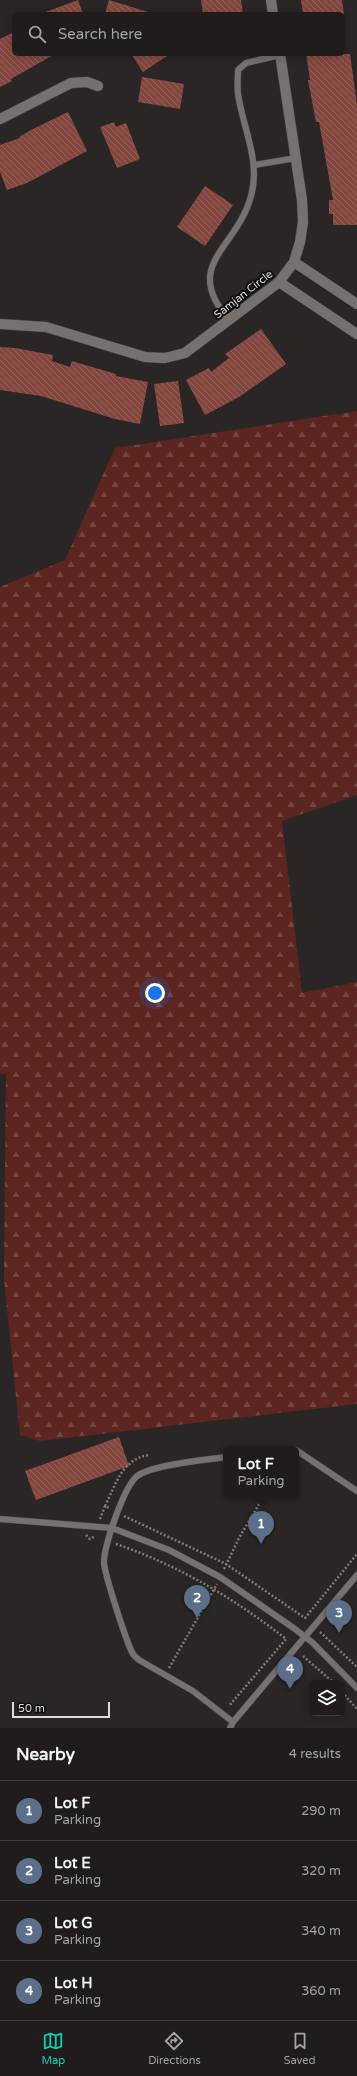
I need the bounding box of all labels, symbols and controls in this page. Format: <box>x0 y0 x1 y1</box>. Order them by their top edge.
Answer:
search box <box>12 12 345 56</box>
icon: search <box>26 23 48 45</box>
text: Search here <box>58 25 142 43</box>
street label: Samjan Circle <box>211 267 275 321</box>
your location <box>145 983 165 1003</box>
popup <box>223 1446 299 1498</box>
text: Lot F <box>237 1455 274 1473</box>
text: Parking <box>237 1473 285 1489</box>
pin: 1 <box>248 1511 274 1544</box>
pin: 2 <box>184 1585 210 1618</box>
pin: 3 <box>326 1600 352 1633</box>
pin: 4 <box>277 1656 303 1689</box>
map controls <box>309 1680 345 1716</box>
button: layers <box>309 1680 345 1716</box>
scale bar <box>12 1700 110 1719</box>
text: 50 m <box>18 1702 45 1715</box>
text: Nearby <box>16 1744 75 1765</box>
text: 4 results <box>289 1746 341 1762</box>
text: Lot F <box>54 1794 90 1812</box>
text: 1 <box>25 1803 33 1819</box>
text: 290 m <box>301 1803 341 1819</box>
text: Parking <box>54 1812 101 1828</box>
text: Lot E <box>54 1854 91 1872</box>
text: 2 <box>25 1863 33 1879</box>
text: 320 m <box>301 1863 341 1879</box>
text: Parking <box>54 1872 101 1888</box>
text: Lot G <box>54 1914 93 1932</box>
text: 3 <box>25 1923 33 1939</box>
text: 340 m <box>301 1923 341 1939</box>
text: Parking <box>54 1932 101 1948</box>
text: Lot H <box>54 1974 93 1992</box>
text: 4 <box>25 1983 33 1999</box>
text: 360 m <box>301 1983 341 1999</box>
text: Parking <box>54 1992 101 2008</box>
tab: Map <box>41 2030 65 2067</box>
tab: Directions <box>148 2030 201 2067</box>
tab: Saved <box>284 2030 316 2067</box>

